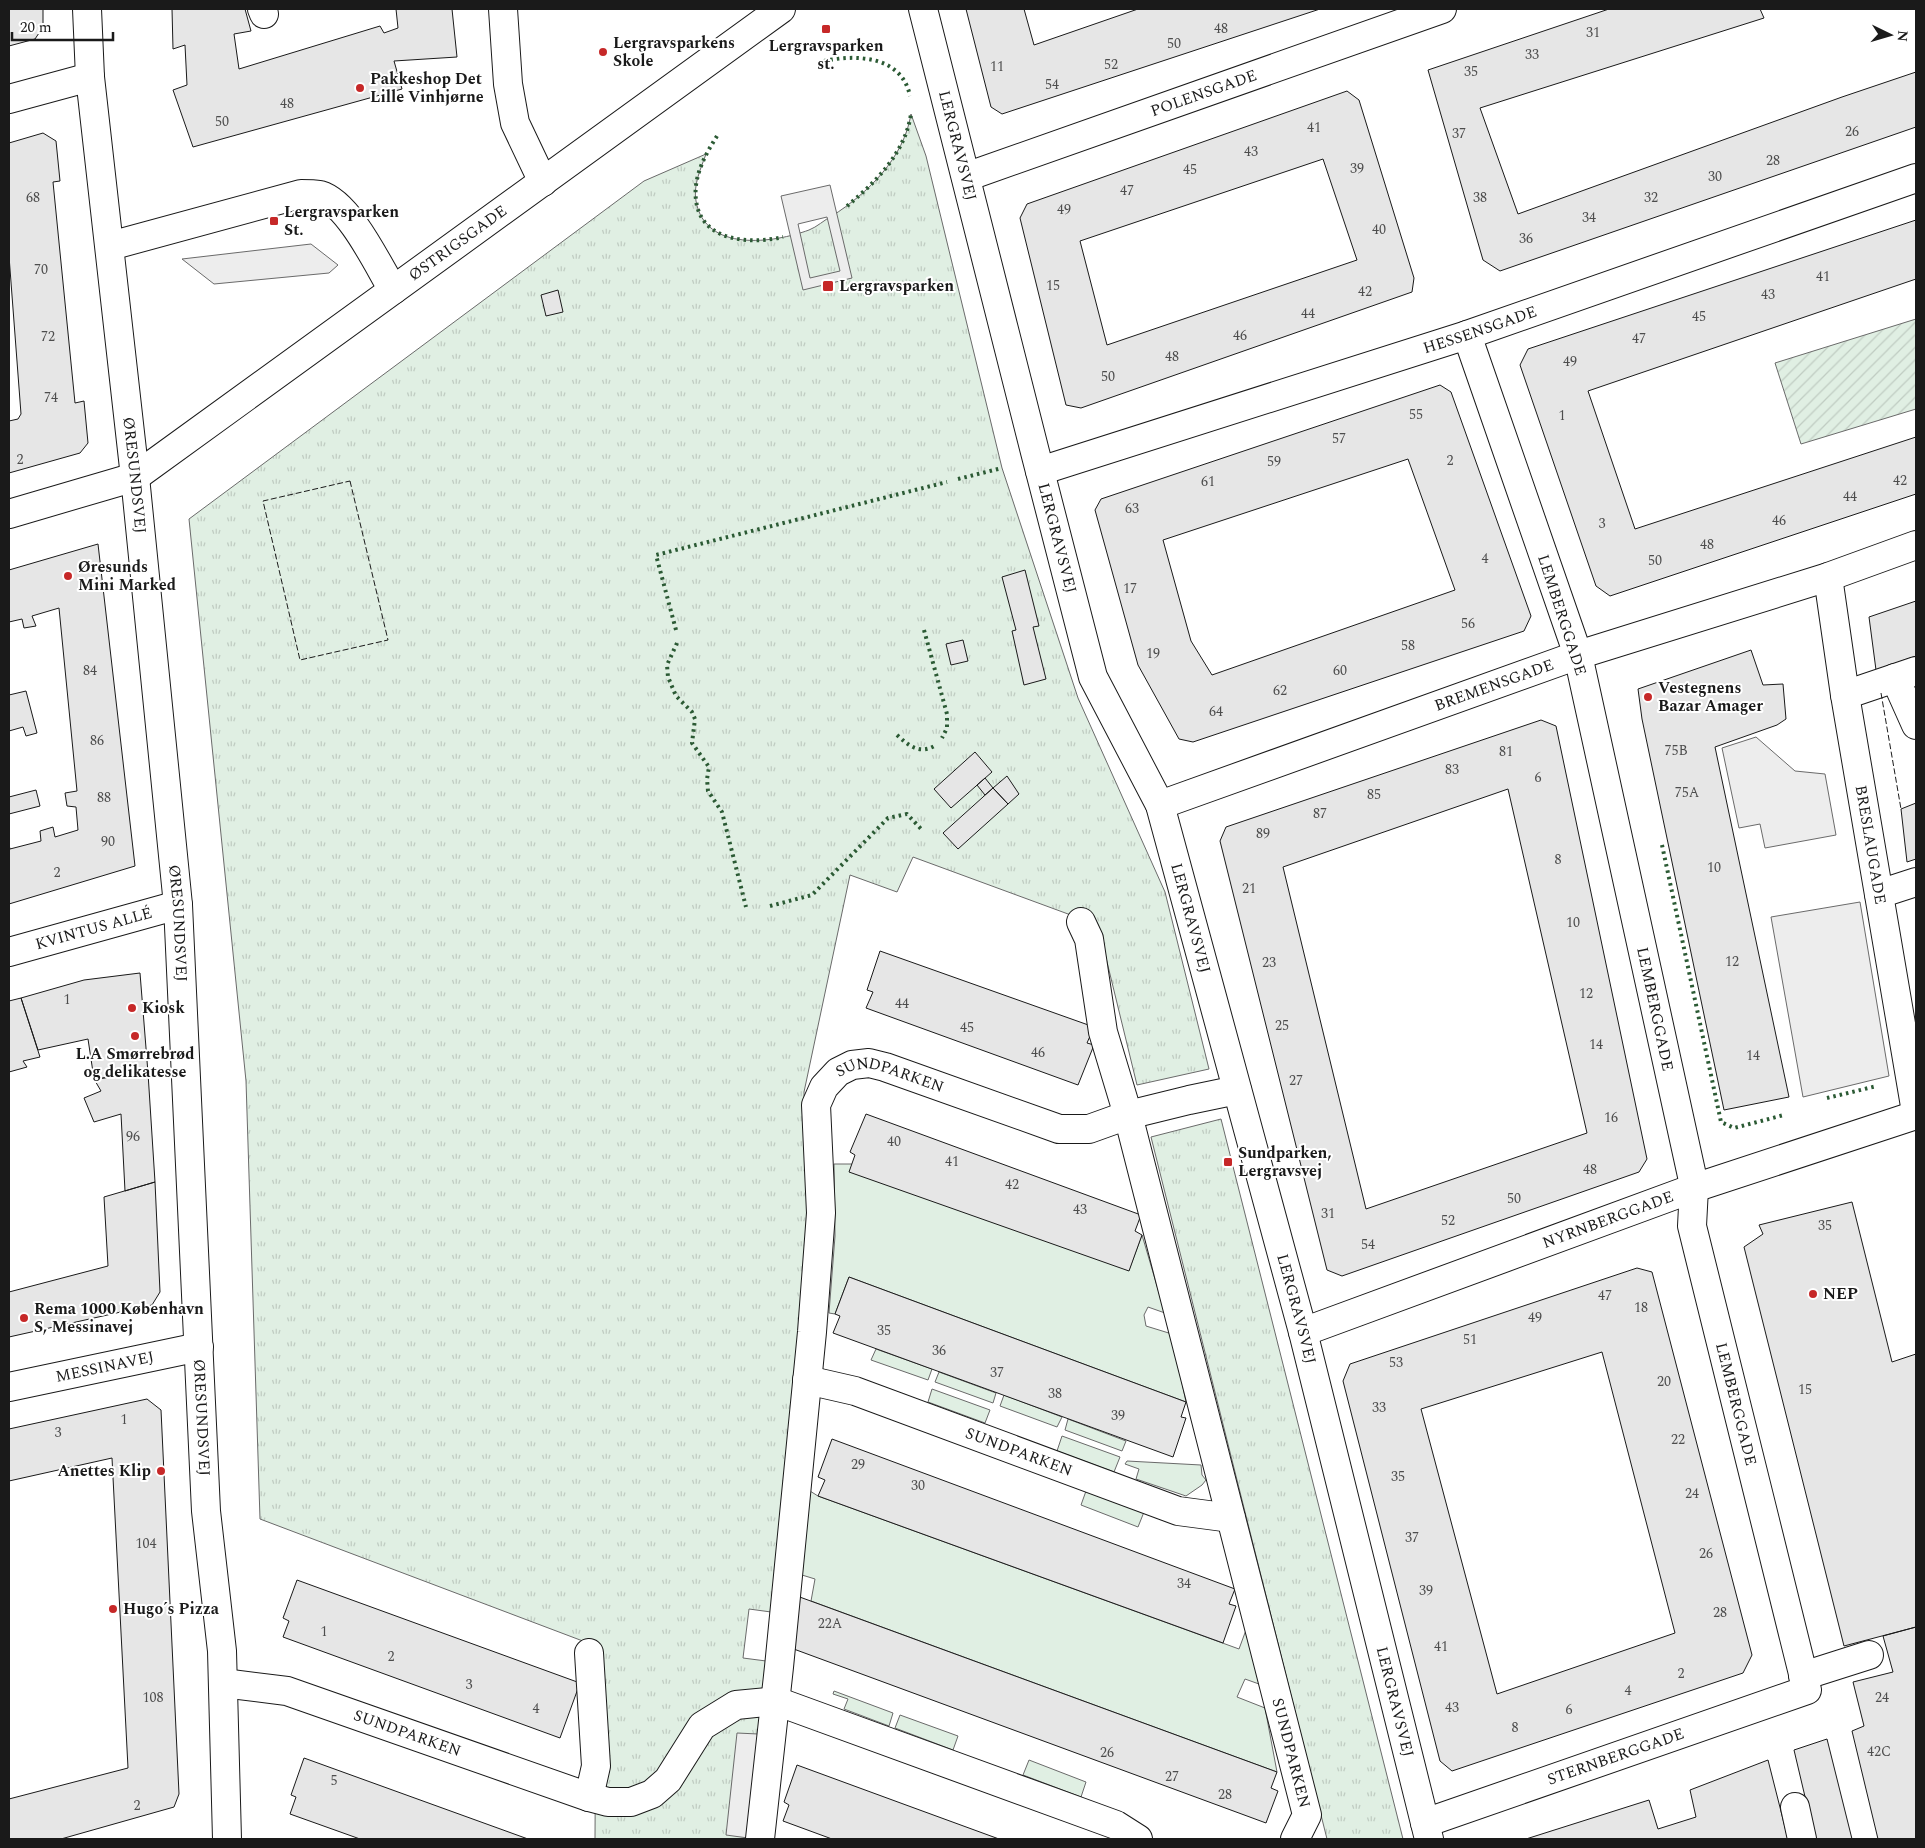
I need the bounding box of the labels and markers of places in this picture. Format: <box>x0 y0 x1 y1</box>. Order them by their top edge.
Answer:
marker: Lergravsparken st. <box>820 23 832 35</box>
place label: Lergravsparkens Skole <box>613 31 735 73</box>
place label: Lergravsparken st. <box>768 34 884 76</box>
marker: Lergravsparkens Skole <box>597 46 609 58</box>
place label: Pakkeshop Det Lille Vinhjørne <box>370 67 484 109</box>
marker: Pakkeshop Det Lille Vinhjørne <box>354 82 366 94</box>
place label: Lergravsparken St. <box>284 200 399 242</box>
marker: Lergravsparken St. <box>268 215 280 227</box>
place label: Lergravsparken <box>839 274 954 298</box>
marker: Lergravsparken <box>821 279 835 293</box>
place label: Øresunds Mini Marked <box>78 555 176 597</box>
marker: Øresunds Mini Marked <box>62 570 74 582</box>
place label: Vestegnens Bazar Amager <box>1658 676 1763 718</box>
marker: Vestegnens Bazar Amager <box>1642 691 1654 703</box>
place label: Kiosk <box>142 996 185 1020</box>
marker: Kiosk <box>126 1002 138 1014</box>
marker: L.A Smørrebrød og delikatesse <box>129 1030 141 1042</box>
place label: L.A Smørrebrød og delikatesse <box>75 1042 195 1084</box>
place label: Sundparken, Lergravsvej <box>1238 1141 1332 1183</box>
marker: Sundparken, Lergravsvej <box>1222 1156 1234 1168</box>
place label: NEP <box>1823 1282 1858 1306</box>
marker: NEP <box>1807 1288 1819 1300</box>
place label: Rema 1000 København S, Messinavej <box>34 1297 204 1339</box>
marker: Rema 1000 København S, Messinavej <box>18 1312 30 1324</box>
place label: Anettes Klip <box>57 1459 151 1483</box>
marker: Anettes Klip <box>155 1465 167 1477</box>
place label: Hugo´s Pizza <box>123 1597 220 1621</box>
marker: Hugo´s Pizza <box>107 1603 119 1615</box>

